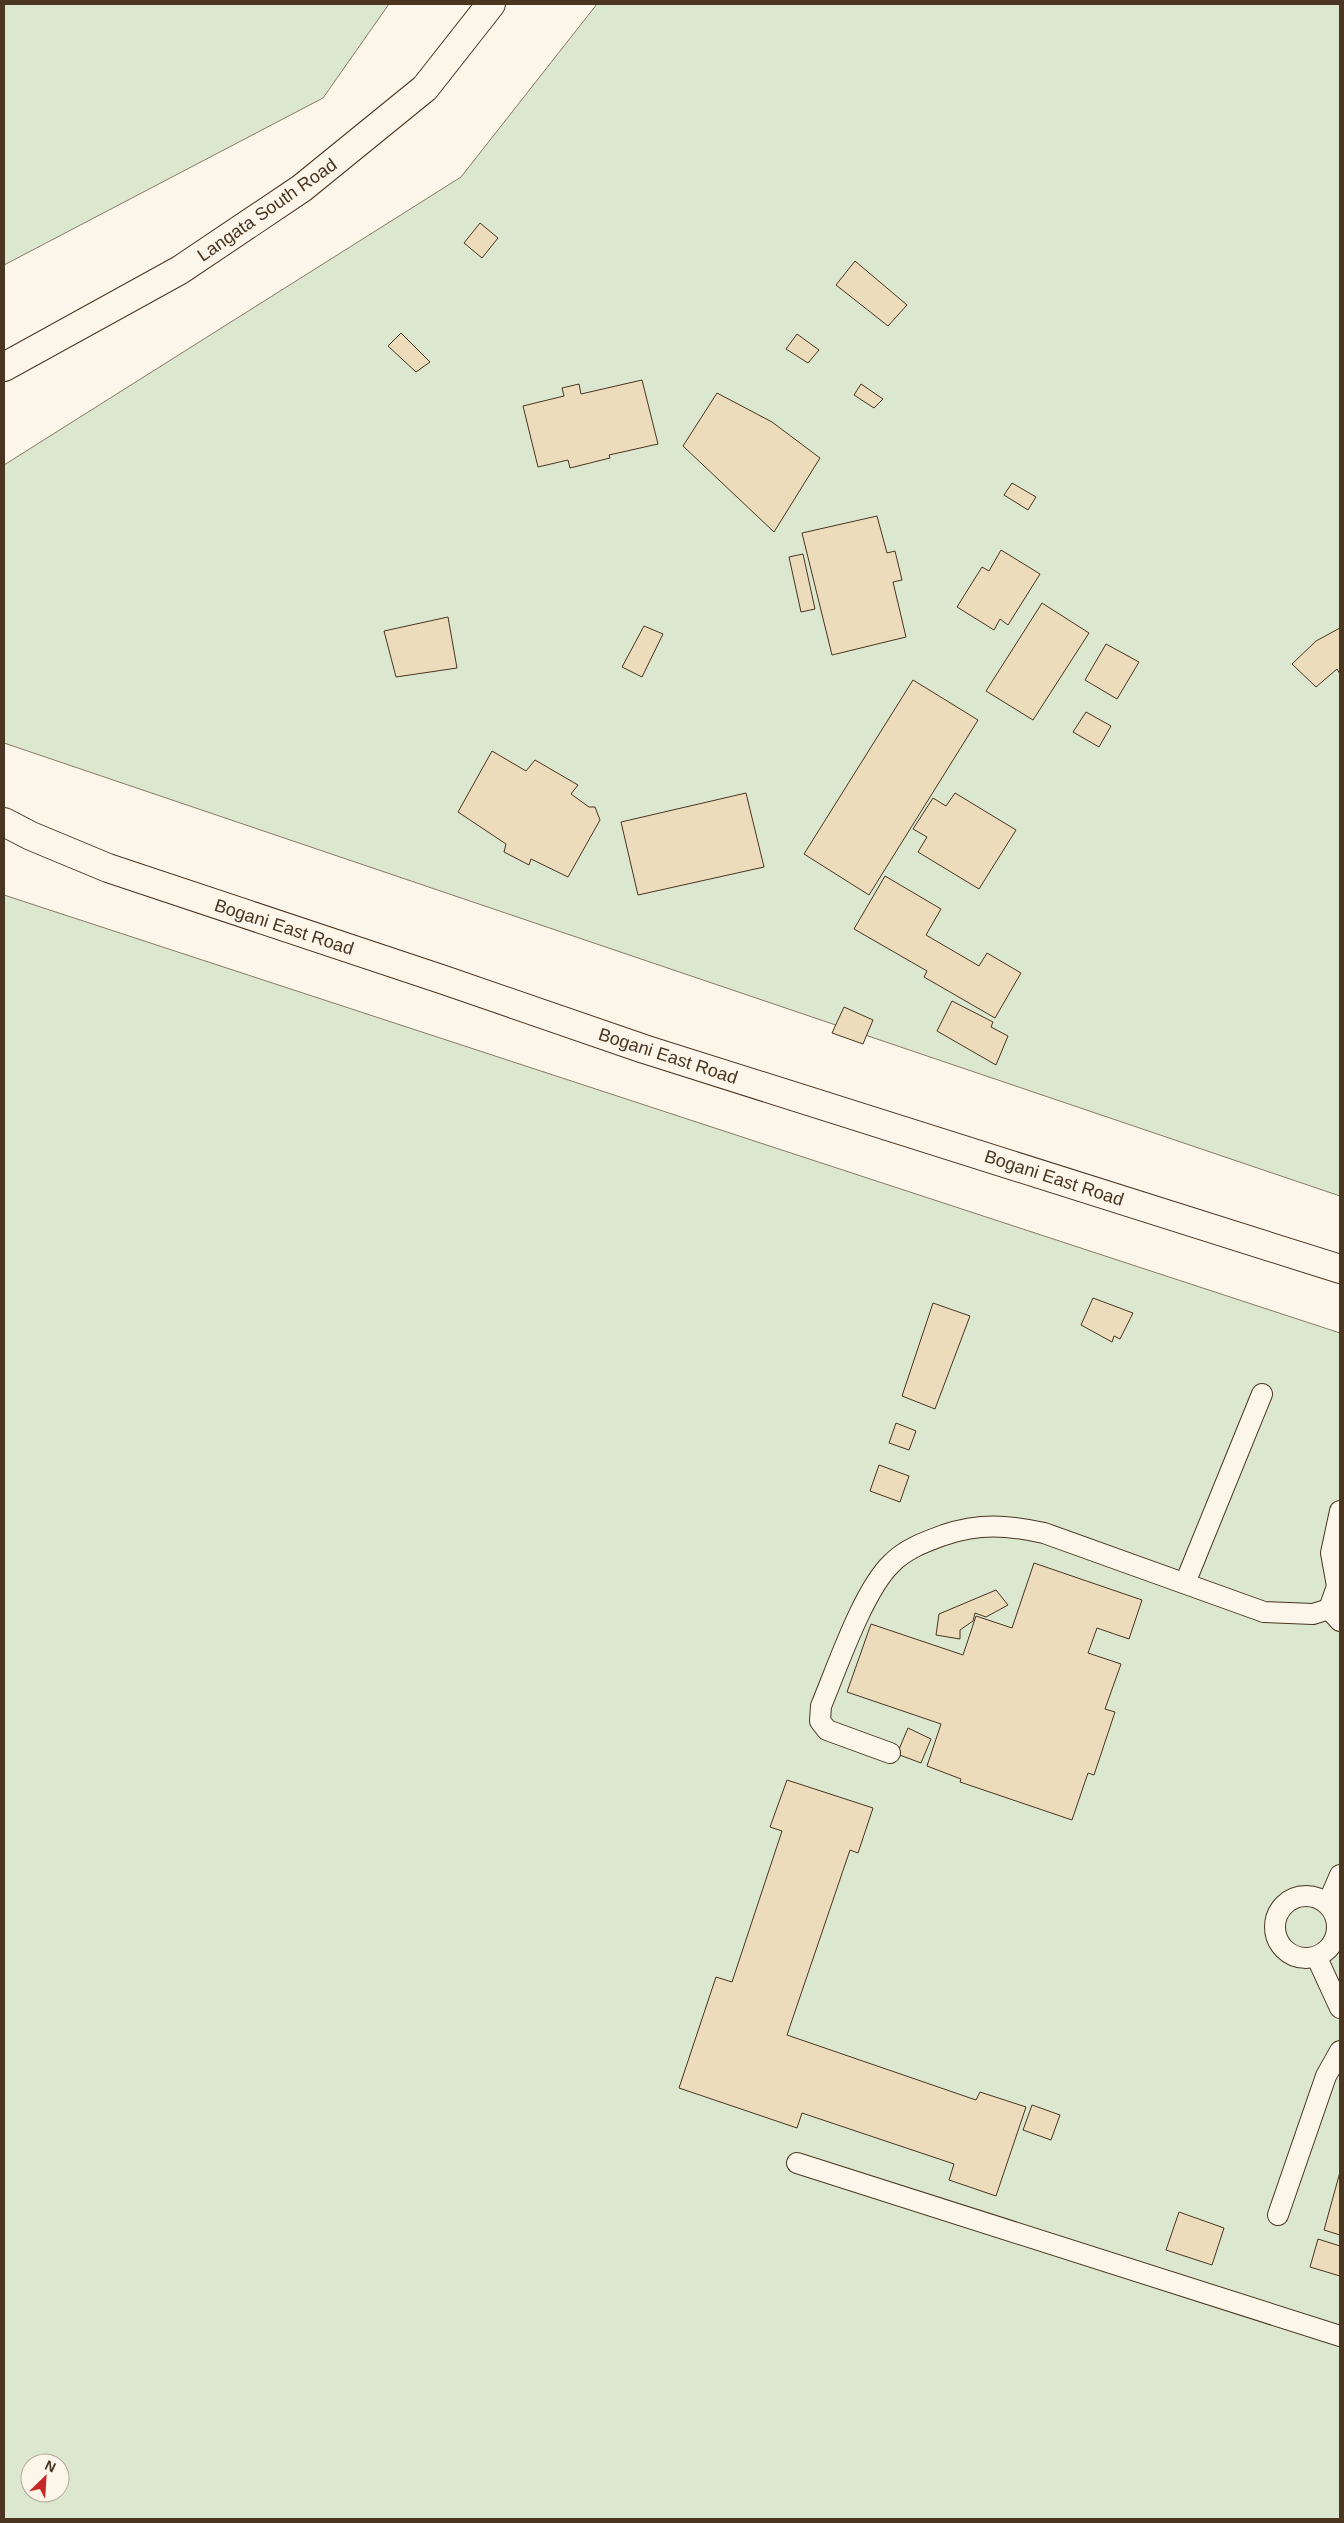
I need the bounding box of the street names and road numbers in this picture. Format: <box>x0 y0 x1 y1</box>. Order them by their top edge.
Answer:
street label: Langata South Road <box>194 154 340 266</box>
street label: Bogani East Road <box>212 895 356 959</box>
street label: Bogani East Road <box>596 1024 740 1088</box>
street label: Bogani East Road <box>982 1146 1126 1210</box>

